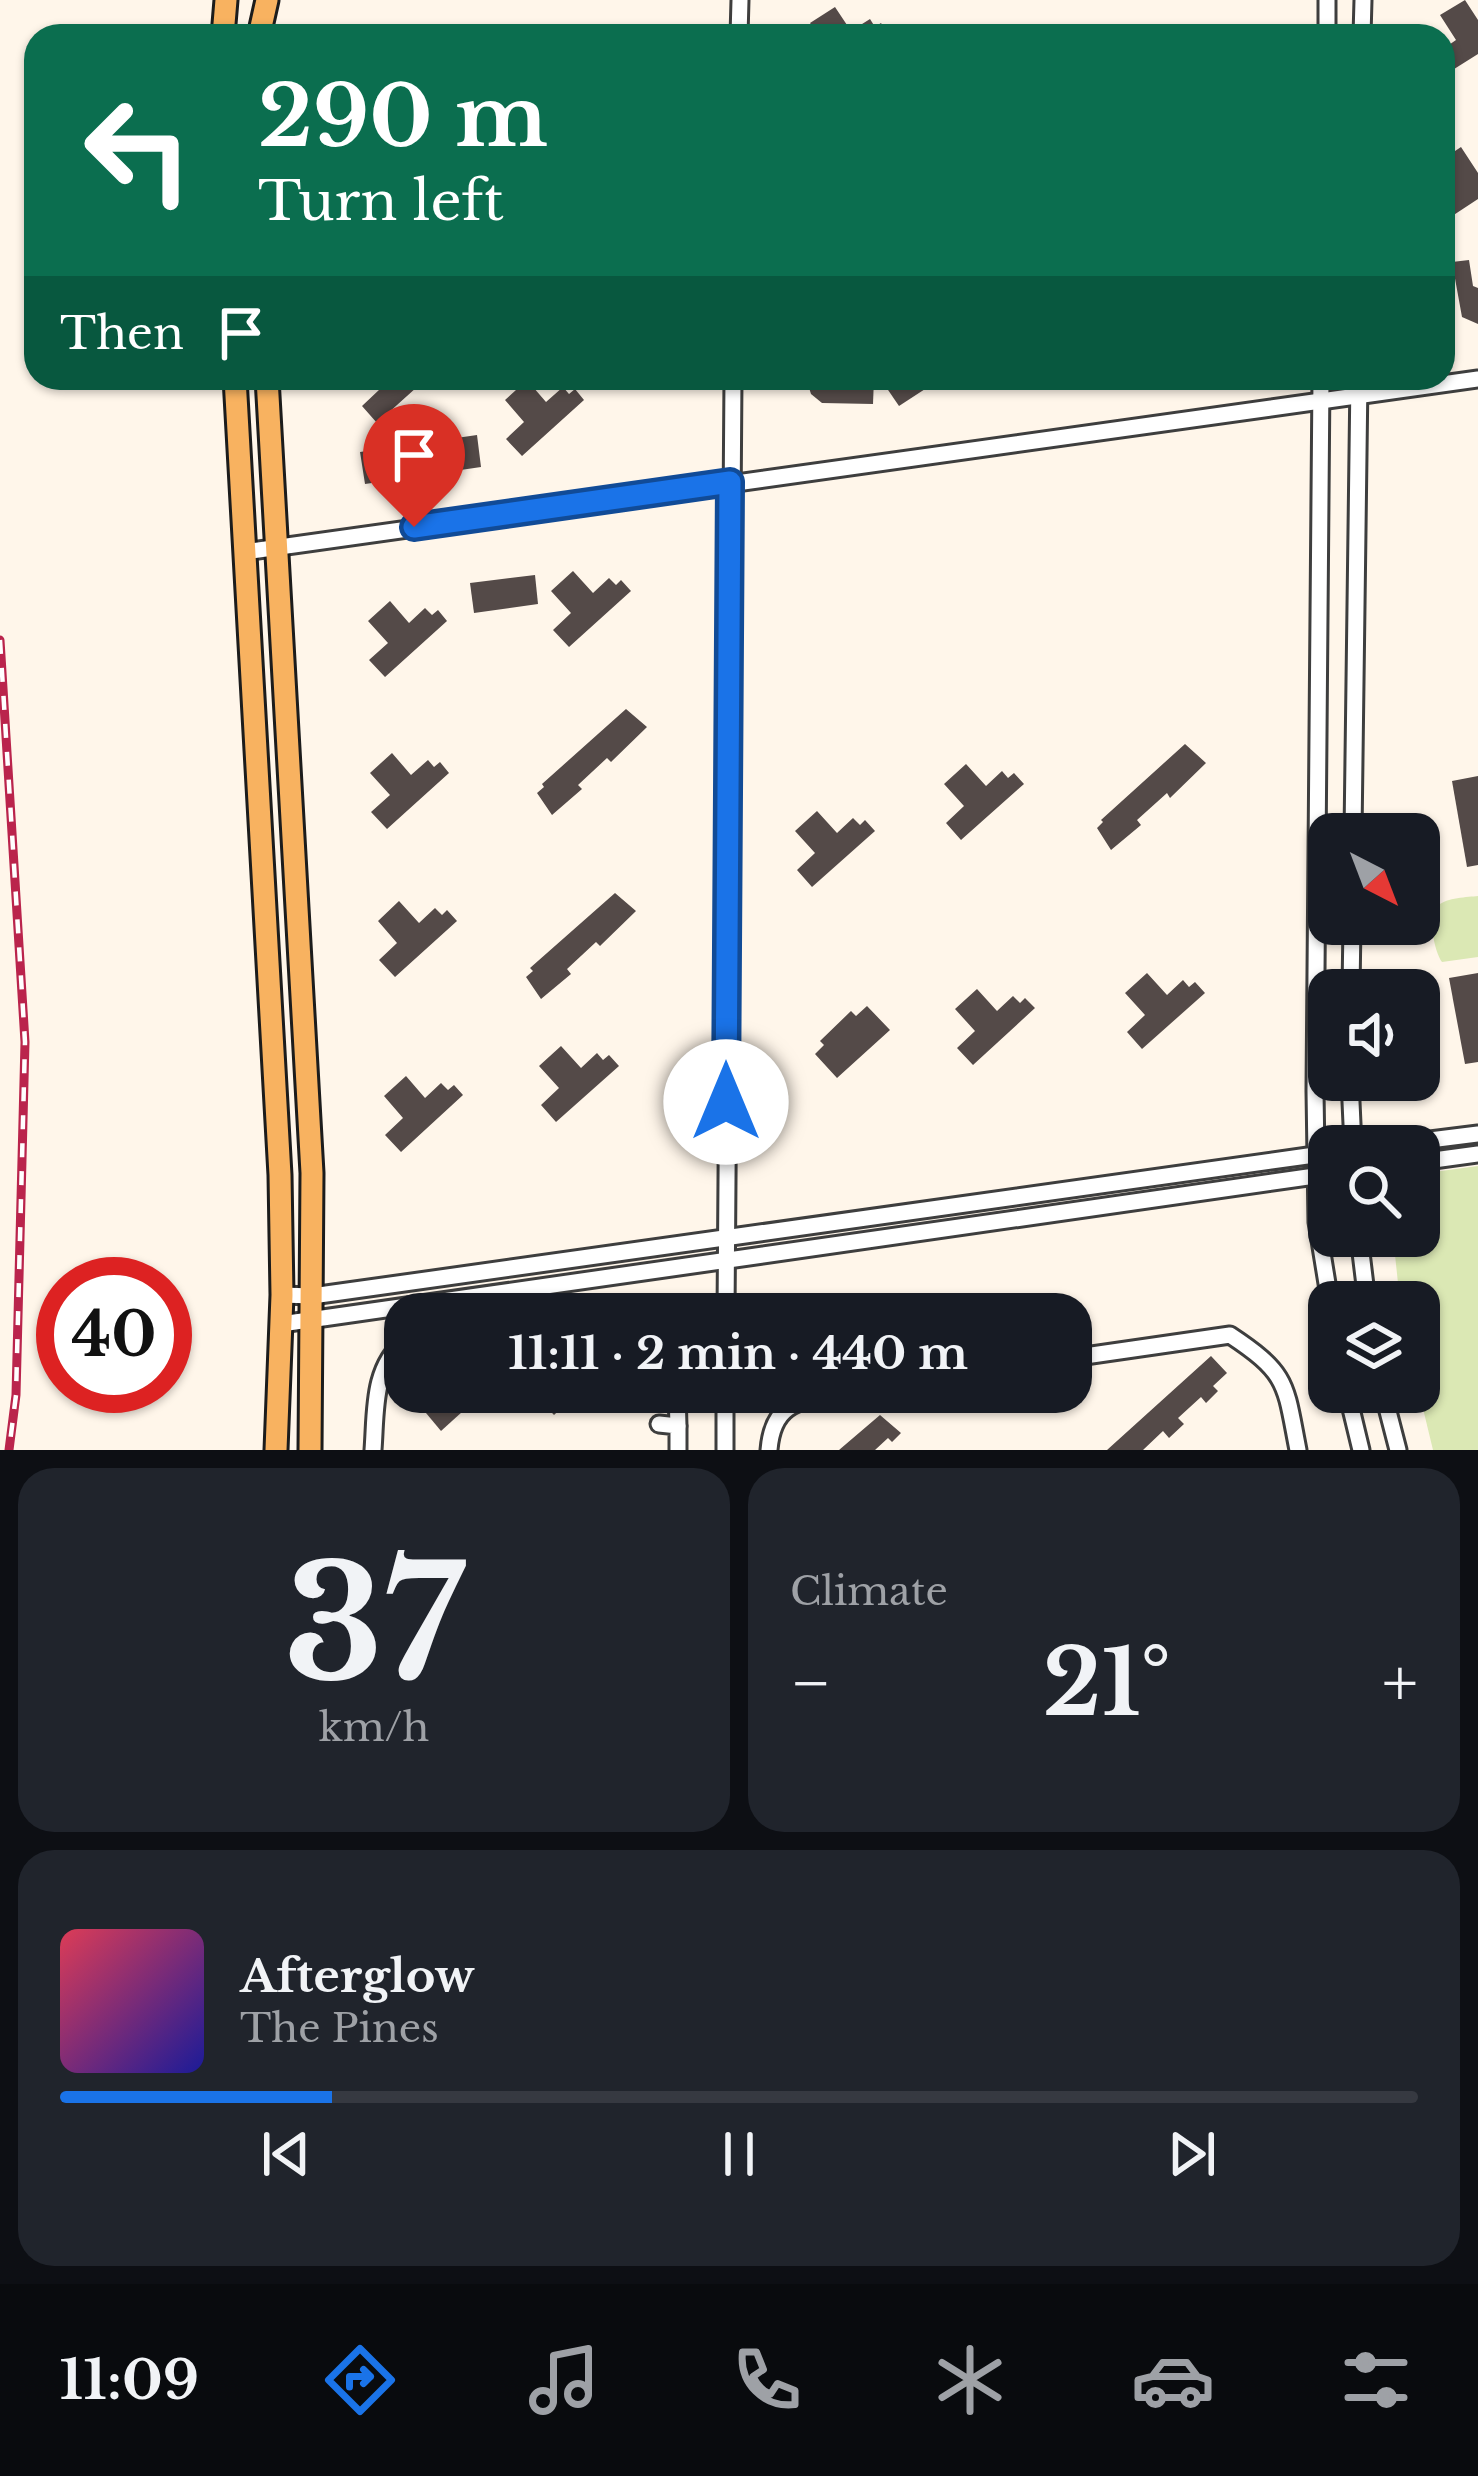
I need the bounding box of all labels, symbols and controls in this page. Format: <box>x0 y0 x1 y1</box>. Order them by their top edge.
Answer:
text: 290 m <box>258 65 548 169</box>
icon: left <box>60 72 216 228</box>
text: Turn left <box>258 168 504 235</box>
icon: arrive <box>208 300 274 366</box>
text: Then <box>60 305 184 361</box>
pin <box>363 404 465 527</box>
icon: arrive <box>381 422 447 488</box>
north arrow <box>1308 813 1440 945</box>
map controls <box>1308 813 1440 1413</box>
button: sound <box>1308 969 1440 1101</box>
position arrow <box>663 1039 789 1165</box>
button: search <box>1308 1125 1440 1257</box>
speed limit sign: 40 <box>36 1257 192 1413</box>
button: layers <box>1308 1281 1440 1413</box>
text: 11:11 · 2 min · 440 m <box>508 1325 968 1381</box>
text: 37 <box>284 1528 464 1721</box>
text: Climate <box>790 1567 948 1616</box>
text: 21° <box>1043 1628 1171 1739</box>
text: − <box>790 1642 832 1724</box>
text: + <box>1382 1642 1418 1724</box>
text: km/h <box>319 1703 429 1752</box>
text: Afterglow <box>240 1948 475 2004</box>
text: The Pines <box>240 2004 439 2053</box>
icon: previous <box>253 2121 319 2187</box>
icon: pause <box>706 2121 772 2187</box>
icon: next <box>1159 2121 1225 2187</box>
icon: directions <box>318 2338 402 2422</box>
icon: music <box>522 2338 606 2422</box>
icon: phone <box>725 2338 809 2422</box>
icon: climate <box>928 2338 1012 2422</box>
icon: car <box>1131 2338 1215 2422</box>
icon: filters <box>1334 2338 1418 2422</box>
text: 11:09 <box>60 2347 199 2414</box>

